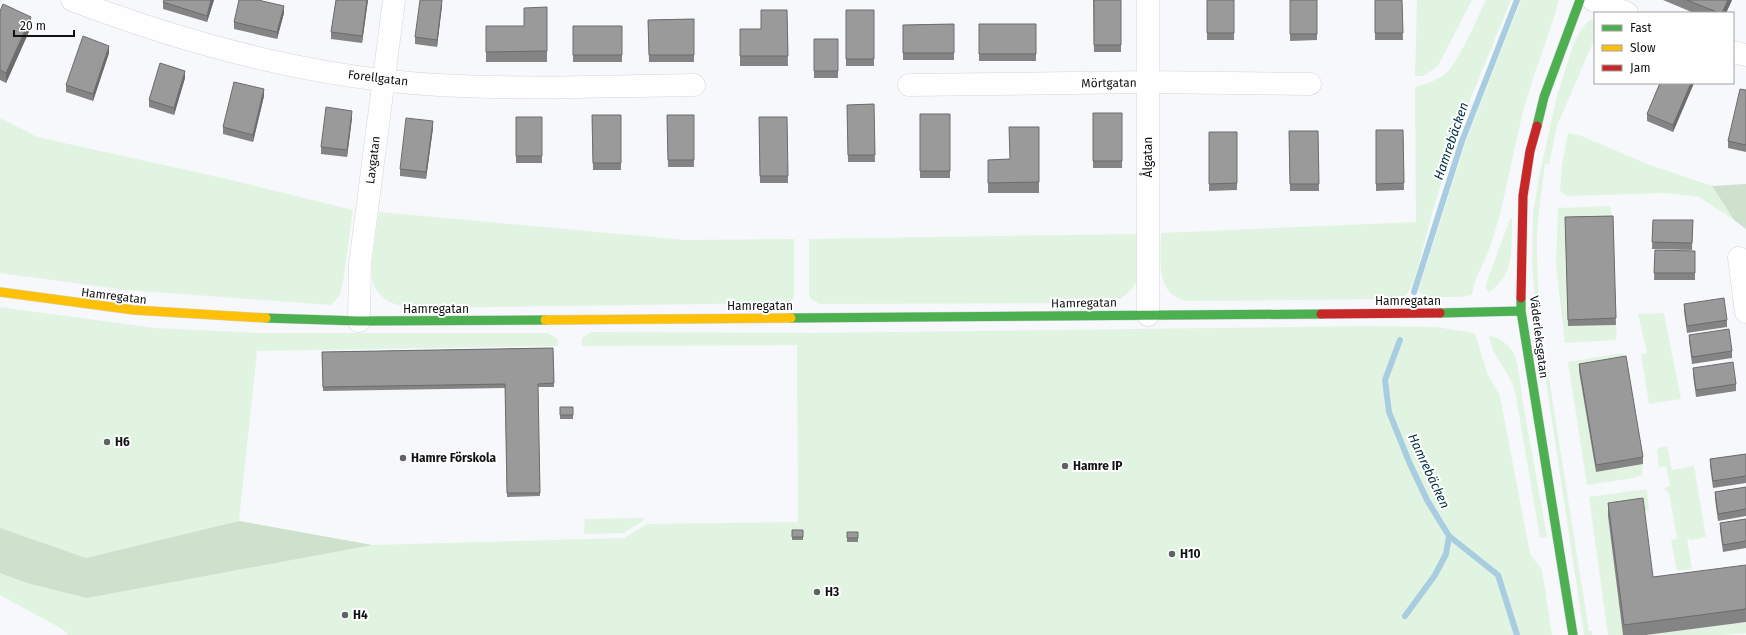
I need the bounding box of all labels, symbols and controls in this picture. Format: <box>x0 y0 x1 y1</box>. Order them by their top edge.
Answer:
scale bar <box>14 12 74 38</box>
legend <box>1594 12 1734 84</box>
text: 20 m <box>20 19 46 33</box>
text: Fast <box>1630 21 1652 35</box>
text: Slow <box>1630 41 1656 55</box>
text: Jam <box>1630 61 1650 75</box>
street label: Forellgatan <box>347 67 409 89</box>
street label: Mörtgatan <box>1081 76 1137 90</box>
water label: Hamrebäcken <box>1431 100 1471 182</box>
street label: Laxgatan <box>363 135 383 185</box>
street label: Ålgatan <box>1139 137 1155 177</box>
street label: Hamregatan <box>80 285 148 307</box>
street label: Hamregatan <box>1375 294 1441 308</box>
street label: Hamregatan <box>1051 295 1117 311</box>
street label: Väderleksgatan <box>1527 295 1551 379</box>
street label: Hamregatan <box>727 299 793 313</box>
street label: Hamregatan <box>403 302 469 316</box>
water label: Hamrebäcken <box>1405 431 1453 511</box>
place label: H6 <box>115 435 130 449</box>
marker: H6 <box>102 437 112 447</box>
place label: Hamre Förskola <box>411 451 497 465</box>
marker: Hamre Förskola <box>398 453 408 463</box>
place label: Hamre IP <box>1073 459 1122 473</box>
marker: Hamre IP <box>1060 461 1070 471</box>
place label: H10 <box>1180 547 1201 561</box>
marker: H10 <box>1167 549 1177 559</box>
place label: H3 <box>825 585 839 599</box>
marker: H3 <box>812 587 822 597</box>
place label: H4 <box>353 608 368 622</box>
marker: H4 <box>340 610 350 620</box>

